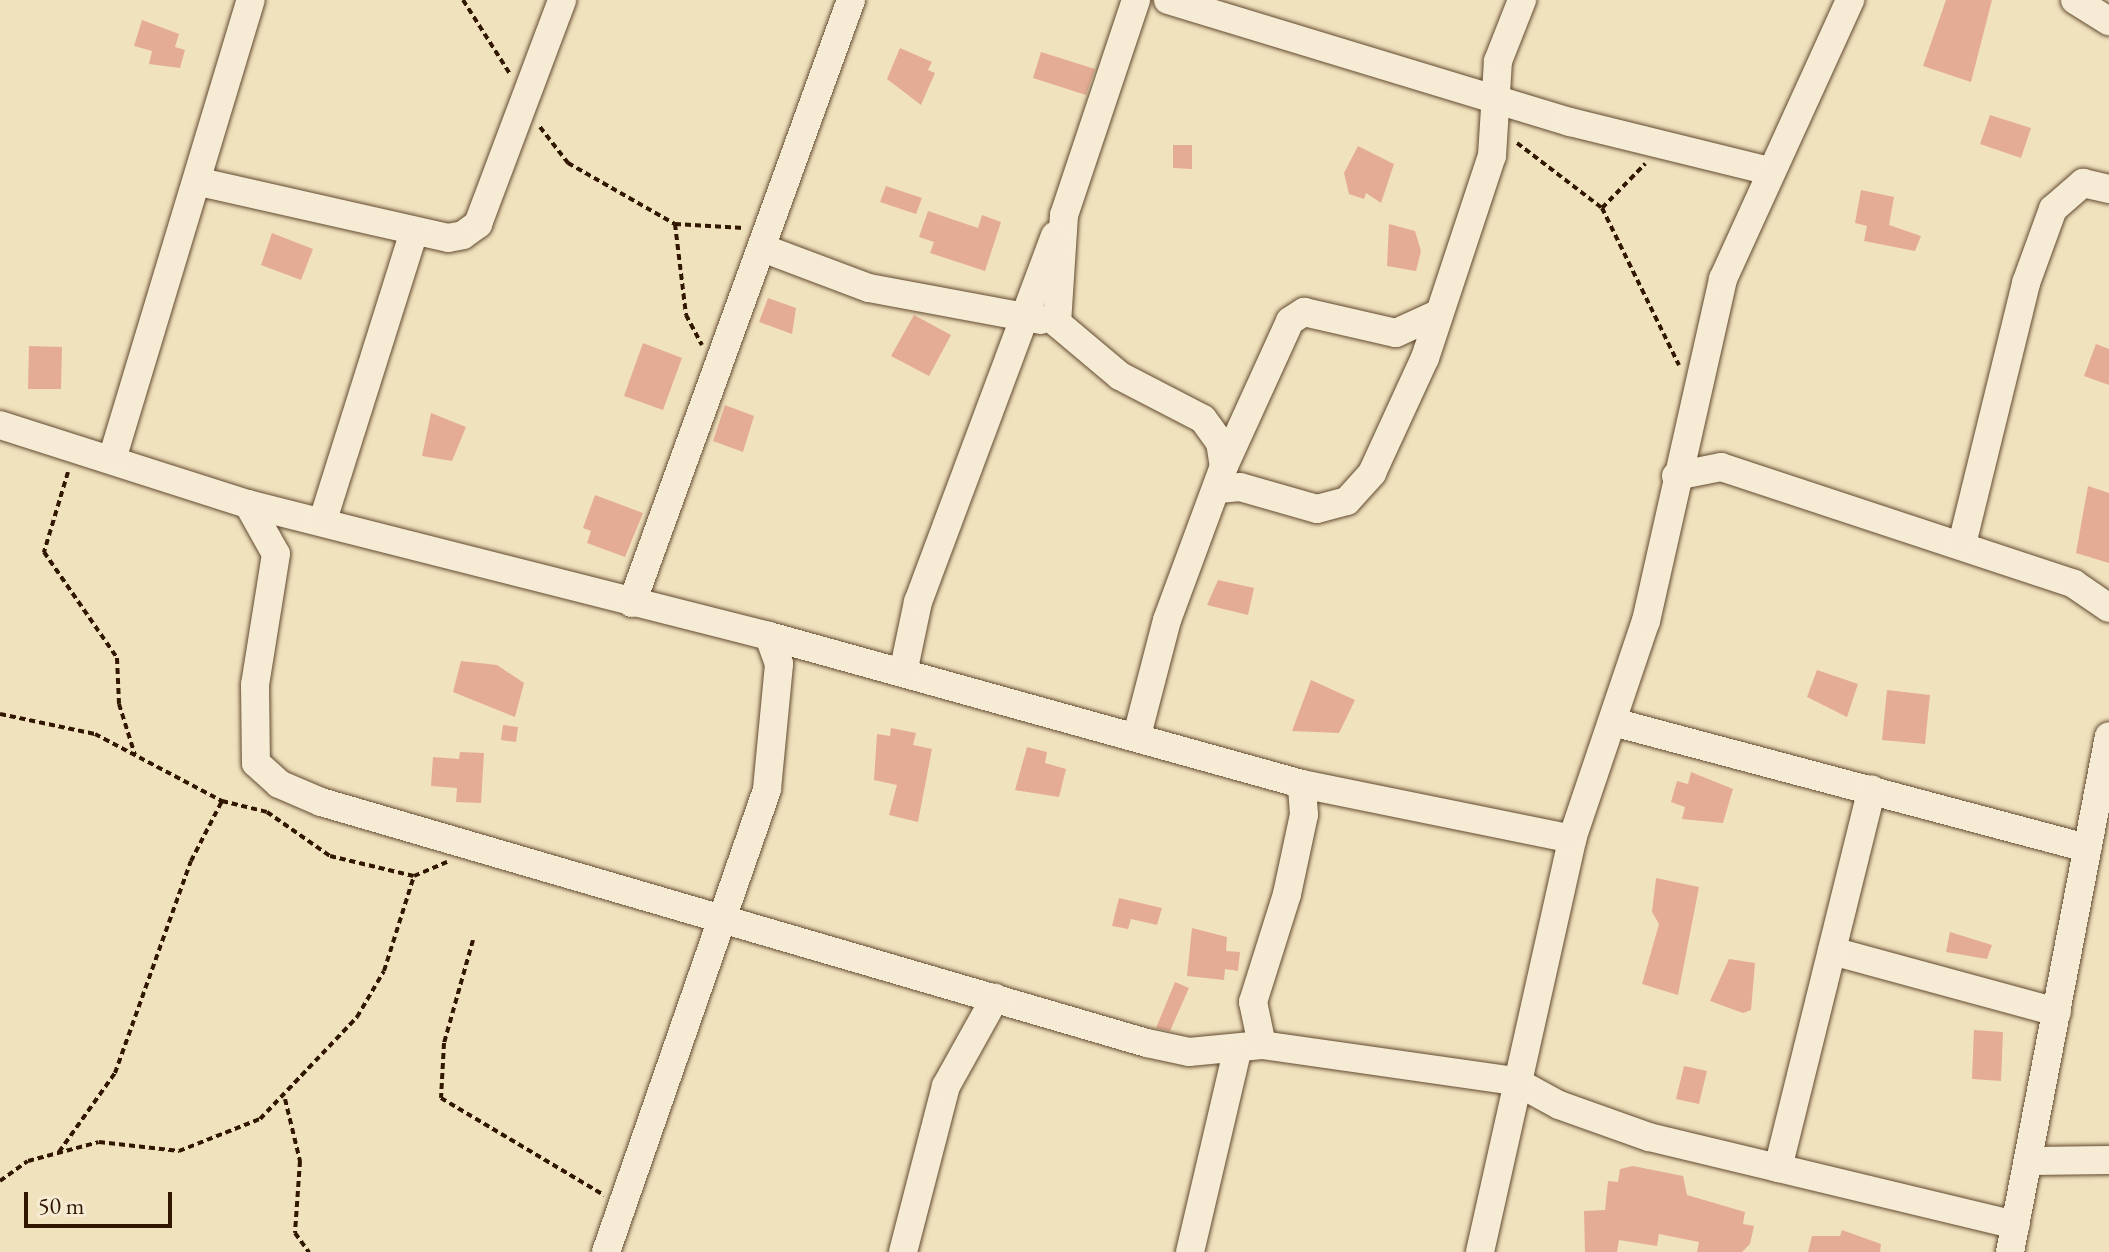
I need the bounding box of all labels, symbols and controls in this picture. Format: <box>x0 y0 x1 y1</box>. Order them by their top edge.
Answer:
scale bar <box>28 1176 176 1226</box>
text: 50 m <box>38 1190 85 1221</box>

